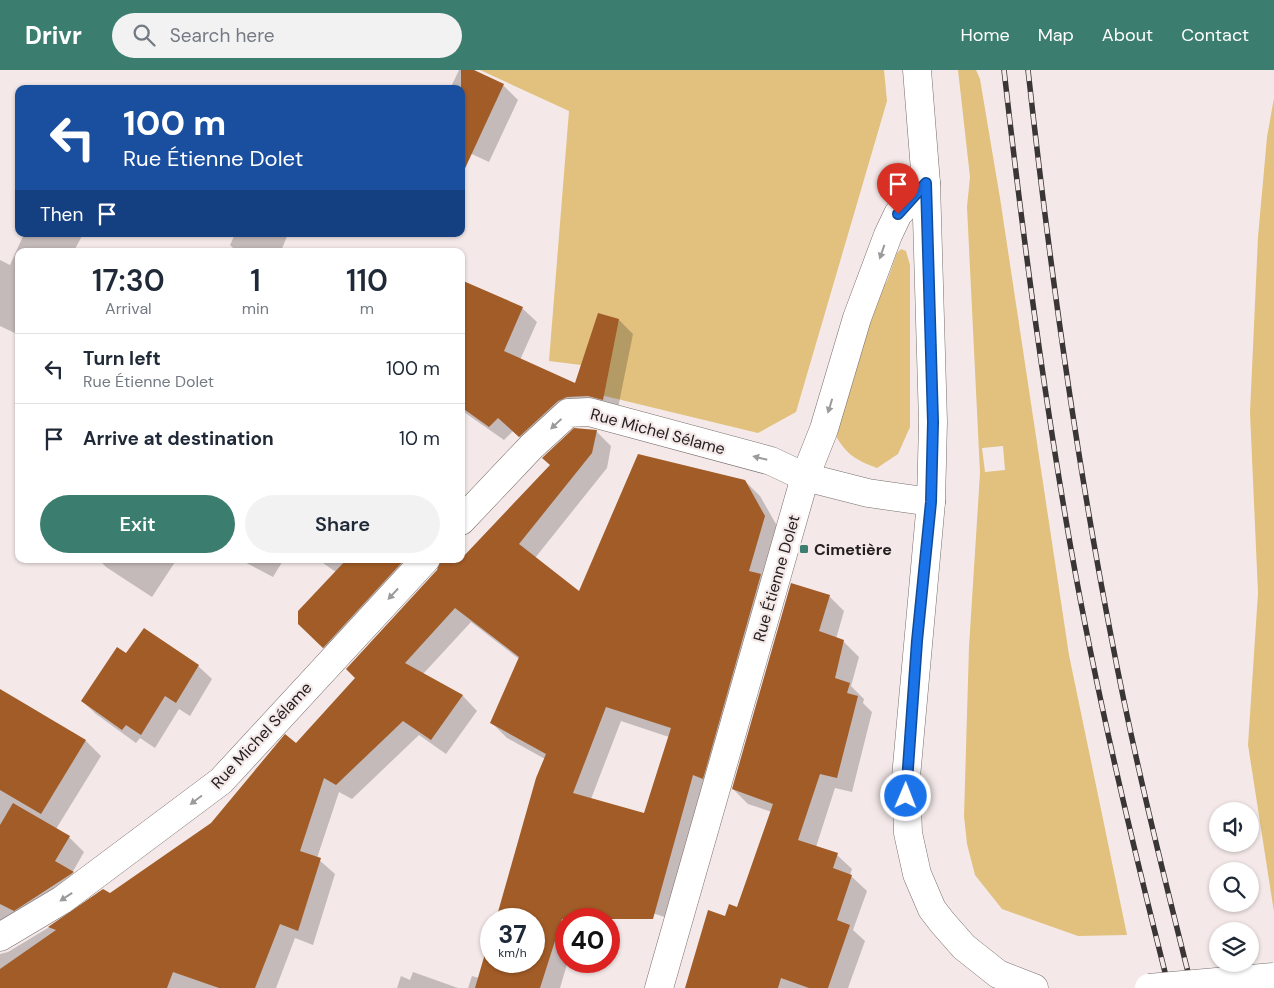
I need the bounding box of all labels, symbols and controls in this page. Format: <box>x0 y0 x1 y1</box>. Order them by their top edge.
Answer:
search box <box>112 13 462 58</box>
text: Drivr <box>25 20 82 51</box>
icon: search <box>130 21 158 49</box>
text: Search here <box>170 23 275 48</box>
text: Home <box>960 23 1010 47</box>
text: Map <box>1038 23 1074 47</box>
text: About <box>1102 23 1153 47</box>
text: Contact <box>1181 23 1249 47</box>
text: 100 m <box>123 100 226 146</box>
icon: left <box>40 105 105 170</box>
text: Rue Étienne Dolet <box>123 144 303 173</box>
pin <box>877 163 919 214</box>
icon: arrive <box>884 170 912 198</box>
icon: arrive <box>93 200 121 228</box>
text: Then <box>40 202 83 227</box>
one-way arrow <box>878 245 885 260</box>
text: 17:30 <box>92 261 165 300</box>
text: 1 <box>250 261 261 300</box>
text: 110 <box>346 261 388 300</box>
text: Arrival <box>105 298 152 319</box>
text: min <box>242 298 269 319</box>
text: m <box>360 298 374 319</box>
text: Turn left <box>83 346 161 371</box>
icon: left <box>40 355 68 383</box>
text: 100 m <box>386 356 440 381</box>
text: Rue Étienne Dolet <box>83 371 214 392</box>
one-way arrow <box>826 399 834 414</box>
street label: Rue Michel Sélame <box>588 403 728 460</box>
one-way arrow <box>550 418 562 430</box>
icon: arrive <box>40 425 68 453</box>
text: Arrive at destination <box>83 426 274 451</box>
text: 10 m <box>399 426 440 451</box>
one-way arrow <box>753 454 768 462</box>
button: Exit <box>40 495 235 553</box>
button: Share <box>245 495 440 553</box>
street label: Rue Étienne Dolet <box>748 512 805 644</box>
place label: Cimetière <box>814 539 892 560</box>
marker: Cimetière <box>798 543 810 555</box>
one-way arrow <box>387 588 399 600</box>
street label: Rue Michel Sélame <box>206 678 316 793</box>
position arrow <box>879 769 931 821</box>
one-way arrow <box>189 795 203 805</box>
map controls <box>1209 802 1259 972</box>
button: sound <box>1209 802 1259 852</box>
button: search <box>1209 862 1259 912</box>
one-way arrow <box>59 892 73 902</box>
speed limit sign: 40 <box>555 908 620 973</box>
text: 37 <box>498 918 527 951</box>
button: layers <box>1209 922 1259 972</box>
text: km/h <box>498 945 527 961</box>

